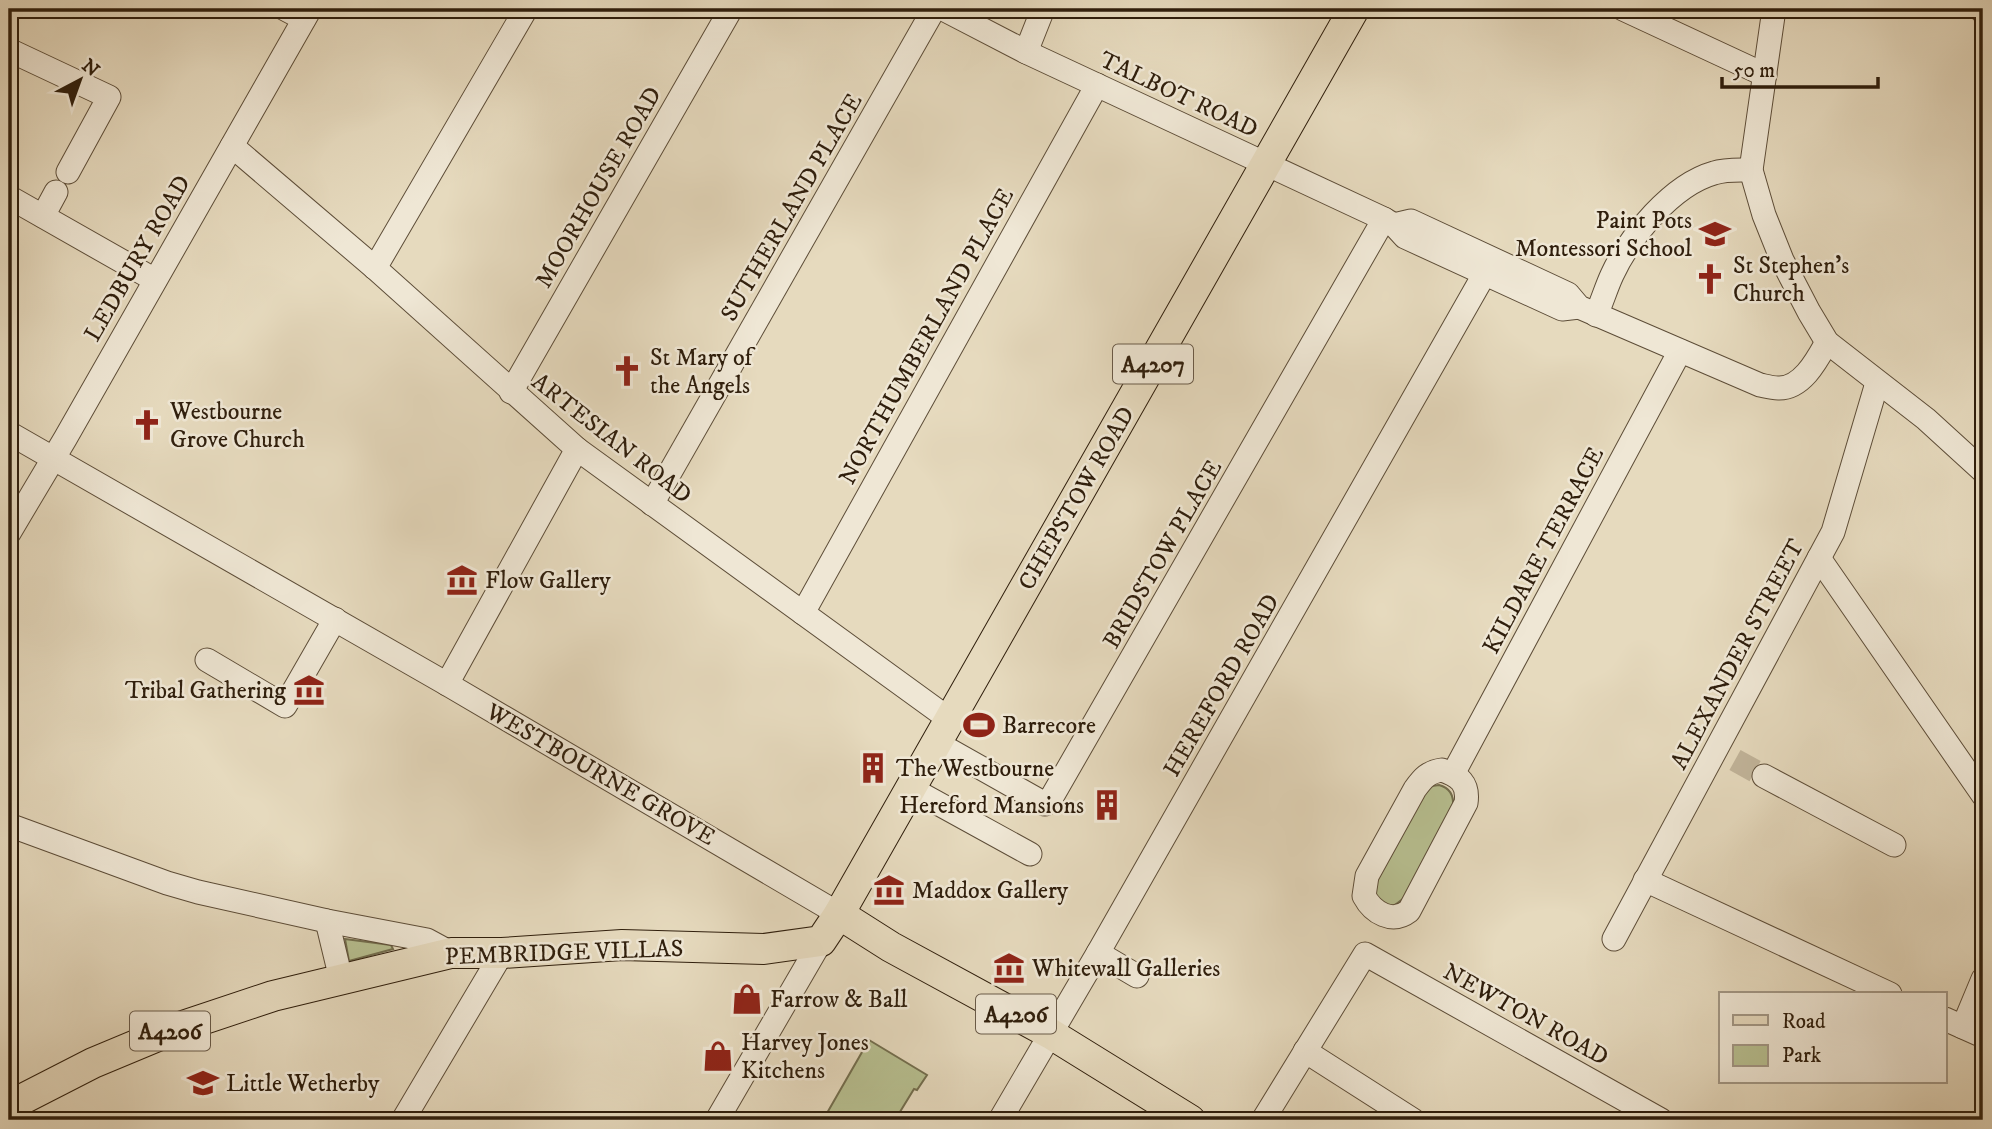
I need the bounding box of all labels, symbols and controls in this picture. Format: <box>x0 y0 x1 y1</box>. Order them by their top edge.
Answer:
street label: TALBOT ROAD <box>1095 45 1263 145</box>
north arrow <box>46 46 116 116</box>
scale bar <box>1722 46 1878 90</box>
text: N <box>77 55 104 82</box>
text: 50 m <box>1733 58 1775 84</box>
street label: MOORHOUSE ROAD <box>529 82 669 293</box>
street label: SUTHERLAND PLACE <box>714 88 869 327</box>
street label: LEDBURY ROAD <box>78 170 198 347</box>
street label: NORTHUMBERLAND PLACE <box>833 183 1021 490</box>
place label: Paint Pots Montessori School <box>1515 206 1693 264</box>
school or university icon: Paint Pots Montessori School <box>1698 217 1732 251</box>
place label: St Stephen's Church <box>1733 251 1849 309</box>
church icon: St Stephen's Church <box>1693 262 1727 296</box>
place label: St Mary of the Angels <box>650 343 756 401</box>
road number: A4207 <box>1113 344 1193 384</box>
church icon: St Mary of the Angels <box>610 354 644 388</box>
street label: ARTESIAN ROAD <box>525 367 697 511</box>
place label: Westbourne Grove Church <box>169 397 305 455</box>
street label: CHEPSTOW ROAD <box>1012 401 1142 596</box>
church icon: Westbourne Grove Church <box>130 408 164 442</box>
street label: KILDARE TERRACE <box>1477 442 1611 659</box>
street label: BRIDSTOW PLACE <box>1097 455 1229 654</box>
street label: ALEXANDER STREET <box>1664 534 1811 775</box>
museum icon: Flow Gallery <box>445 563 479 597</box>
place label: Flow Gallery <box>485 566 611 596</box>
street label: HEREFORD ROAD <box>1157 589 1286 782</box>
museum icon: Tribal Gathering <box>292 673 326 707</box>
place label: Tribal Gathering <box>125 676 286 706</box>
street label: WESTBOURNE GROVE <box>480 696 720 853</box>
sports icon: Barrecore <box>962 708 996 742</box>
place label: Barrecore <box>1002 711 1096 741</box>
building icon: The Westbourne <box>856 751 890 785</box>
place label: The Westbourne <box>896 754 1054 784</box>
building icon: Hereford Mansions <box>1090 788 1124 822</box>
place label: Hereford Mansions <box>899 791 1084 821</box>
museum icon: Maddox Gallery <box>872 873 906 907</box>
place label: Maddox Gallery <box>912 876 1069 906</box>
street label: PEMBRIDGE VILLAS <box>444 934 684 972</box>
museum icon: Whitewall Galleries <box>992 951 1026 985</box>
place label: Whitewall Galleries <box>1031 954 1220 984</box>
street label: NEWTON ROAD <box>1438 957 1614 1073</box>
shop icon: Farrow & Ball <box>730 982 764 1016</box>
place label: Farrow & Ball <box>770 985 908 1015</box>
legend <box>1719 992 1946 1084</box>
road number: A4206 <box>976 995 1056 1034</box>
text: Road <box>1782 1009 1826 1035</box>
road number: A4206 <box>130 1012 210 1050</box>
place label: Harvey Jones Kitchens <box>741 1028 869 1086</box>
shop icon: Harvey Jones Kitchens <box>701 1039 735 1073</box>
text: Park <box>1782 1043 1822 1069</box>
school or university icon: Little Wetherby <box>186 1066 220 1100</box>
place label: Little Wetherby <box>226 1069 380 1099</box>

